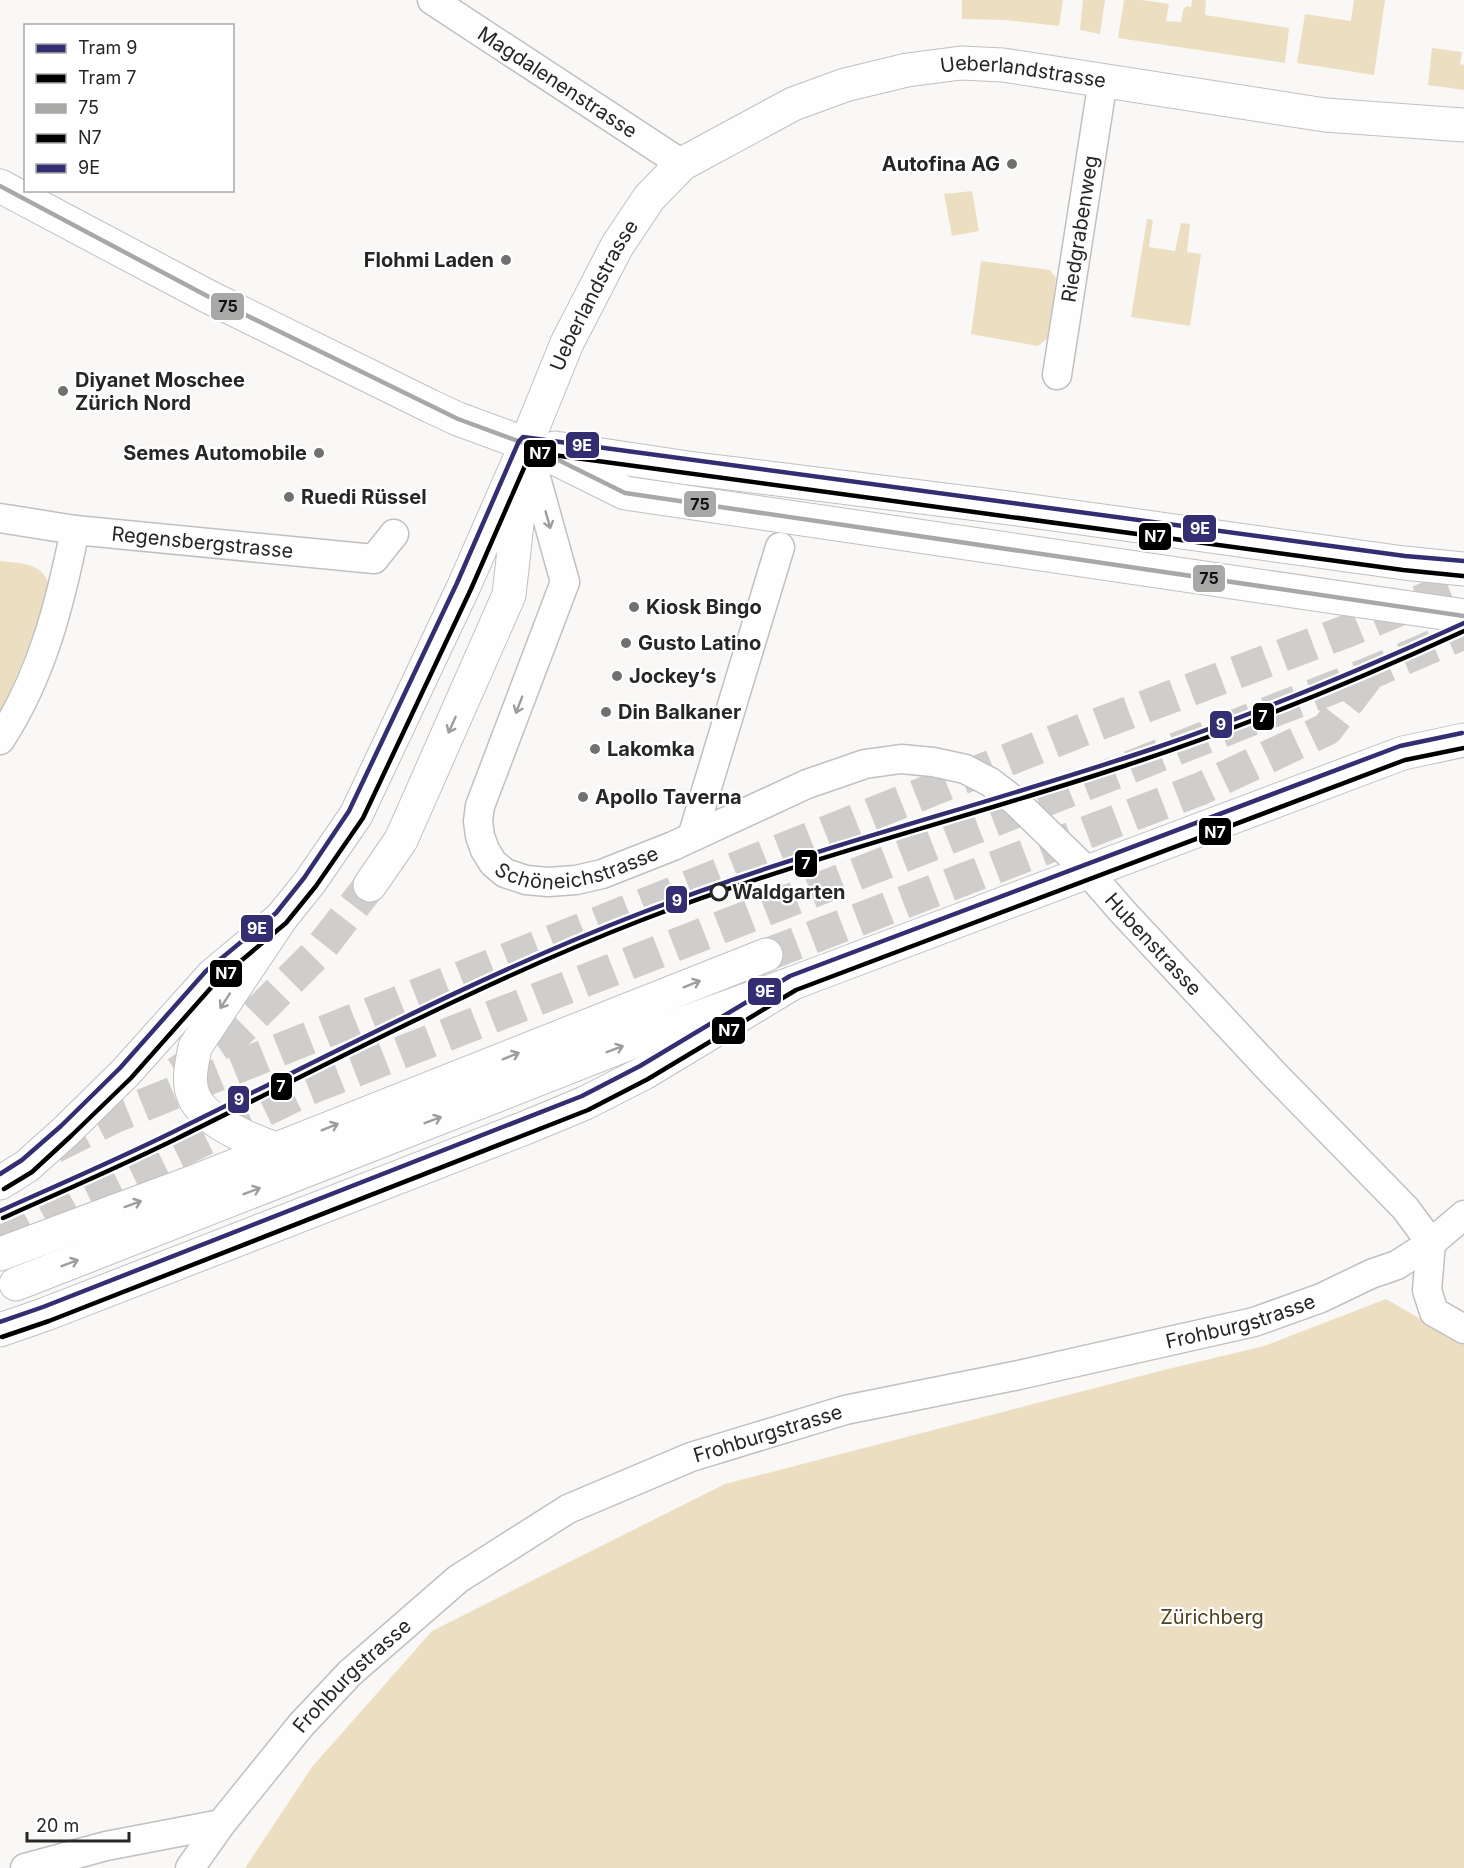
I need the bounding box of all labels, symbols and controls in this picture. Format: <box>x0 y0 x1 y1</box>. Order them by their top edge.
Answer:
street label: Magdalenenstrasse <box>473 21 642 143</box>
legend <box>24 24 234 192</box>
text: Tram 9 <box>78 37 137 58</box>
street label: Ueberlandstrasse <box>939 50 1108 93</box>
text: Tram 7 <box>78 67 137 88</box>
text: 75 <box>78 97 99 118</box>
text: N7 <box>78 127 102 148</box>
place label: Autofina AG <box>882 152 1000 176</box>
street label: Riedgrabenweg <box>1057 154 1103 304</box>
text: 9E <box>78 157 100 178</box>
marker: Autofina AG <box>1005 157 1019 171</box>
street label: Ueberlandstrasse <box>545 215 643 374</box>
place label: Flohmi Laden <box>364 248 494 272</box>
marker: Flohmi Laden <box>499 253 513 267</box>
line badge: 75 <box>210 292 245 321</box>
text: 75 <box>218 296 238 316</box>
place label: Diyanet Moschee Zürich Nord <box>75 368 245 415</box>
marker: Diyanet Moschee Zürich Nord <box>56 384 70 398</box>
line badge: 9E <box>565 431 600 459</box>
text: 9E <box>572 435 592 455</box>
line badge: N7 <box>523 439 557 468</box>
place label: Semes Automobile <box>123 441 307 465</box>
text: N7 <box>529 443 551 463</box>
marker: Semes Automobile <box>312 446 326 460</box>
place label: Ruedi Rüssel <box>301 485 427 509</box>
marker: Ruedi Rüssel <box>282 490 296 504</box>
line badge: 75 <box>683 490 717 518</box>
text: 75 <box>690 494 710 514</box>
one-way arrow <box>543 510 554 529</box>
line badge: 9E <box>1182 514 1217 543</box>
text: 9E <box>1190 518 1210 538</box>
street label: Regensbergstrasse <box>110 522 295 563</box>
line badge: N7 <box>1138 522 1172 551</box>
text: N7 <box>1144 526 1166 546</box>
line badge: 75 <box>1192 564 1226 593</box>
text: 75 <box>1199 568 1219 588</box>
place label: Kiosk Bingo <box>646 595 762 619</box>
marker: Kiosk Bingo <box>627 600 641 614</box>
place label: Gusto Latino <box>638 631 761 655</box>
marker: Gusto Latino <box>619 636 633 650</box>
place label: Jockey‘s <box>629 664 717 688</box>
marker: Jockey‘s <box>610 669 624 683</box>
one-way arrow <box>513 695 524 713</box>
place label: Din Balkaner <box>618 700 741 724</box>
line badge: 7 <box>1252 702 1275 731</box>
marker: Din Balkaner <box>599 705 613 719</box>
text: 7 <box>1258 706 1268 726</box>
line badge: 9 <box>1209 710 1233 739</box>
text: 9 <box>1216 714 1226 734</box>
one-way arrow <box>445 716 457 734</box>
place label: Lakomka <box>607 737 695 761</box>
marker: Lakomka <box>588 742 602 756</box>
place label: Apollo Taverna <box>595 785 742 809</box>
marker: Apollo Taverna <box>576 790 590 804</box>
line badge: N7 <box>1198 817 1232 846</box>
text: N7 <box>1204 822 1226 842</box>
street label: Schöneichstrasse <box>490 841 662 894</box>
line badge: 7 <box>794 849 818 878</box>
text: 7 <box>801 853 811 873</box>
place label: Waldgarten <box>732 880 846 904</box>
marker: Waldgarten <box>710 883 728 901</box>
line badge: 9 <box>665 885 688 914</box>
street label: Hubenstrasse <box>1100 888 1207 1001</box>
text: 9 <box>672 890 682 910</box>
line badge: 9E <box>240 914 274 943</box>
text: 9E <box>247 918 267 938</box>
line badge: N7 <box>209 959 243 988</box>
text: N7 <box>215 963 237 983</box>
line badge: 9E <box>747 977 782 1006</box>
one-way arrow <box>682 978 701 989</box>
text: 9E <box>755 981 775 1001</box>
one-way arrow <box>219 993 231 1009</box>
line badge: N7 <box>711 1016 746 1045</box>
text: N7 <box>718 1020 740 1040</box>
one-way arrow <box>605 1042 623 1053</box>
one-way arrow <box>501 1050 520 1061</box>
line badge: 7 <box>270 1072 293 1101</box>
text: 7 <box>276 1076 286 1096</box>
line badge: 9 <box>227 1085 250 1114</box>
text: 9 <box>234 1089 244 1109</box>
one-way arrow <box>423 1114 442 1125</box>
one-way arrow <box>320 1121 338 1132</box>
one-way arrow <box>242 1185 260 1196</box>
one-way arrow <box>124 1198 142 1209</box>
one-way arrow <box>60 1257 79 1268</box>
street label: Frohburgstrasse <box>1163 1289 1318 1354</box>
street label: Frohburgstrasse <box>690 1400 845 1468</box>
park label: Zürichberg <box>1160 1605 1264 1629</box>
street label: Frohburgstrasse <box>288 1614 416 1737</box>
scale bar <box>27 1805 129 1843</box>
text: 20 m <box>36 1815 79 1836</box>

